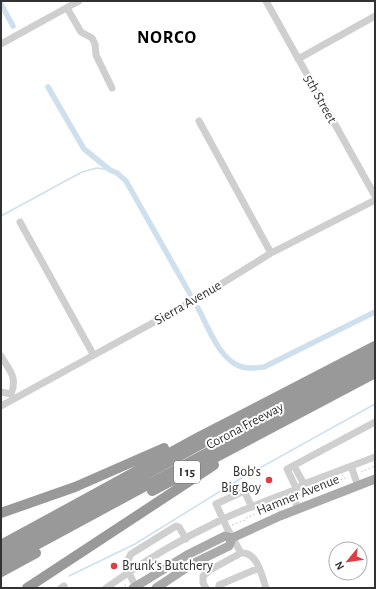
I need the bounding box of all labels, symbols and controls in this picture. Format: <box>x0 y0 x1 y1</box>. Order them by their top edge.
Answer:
district label: NORCO <box>137 29 197 47</box>
street label: 5th Street <box>301 72 339 126</box>
street label: Sierra Avenue <box>152 278 224 328</box>
street label: Corona Freeway <box>204 400 286 452</box>
road number: I 15 <box>174 461 200 483</box>
place label: Bob's Big Boy <box>221 465 261 495</box>
street label: Hamner Avenue <box>255 472 341 518</box>
marker: Bob's Big Boy <box>264 475 274 485</box>
north arrow <box>328 541 368 581</box>
place label: Brunk's Butchery <box>122 559 213 573</box>
text: N <box>333 560 346 572</box>
marker: Brunk's Butchery <box>109 561 119 571</box>

